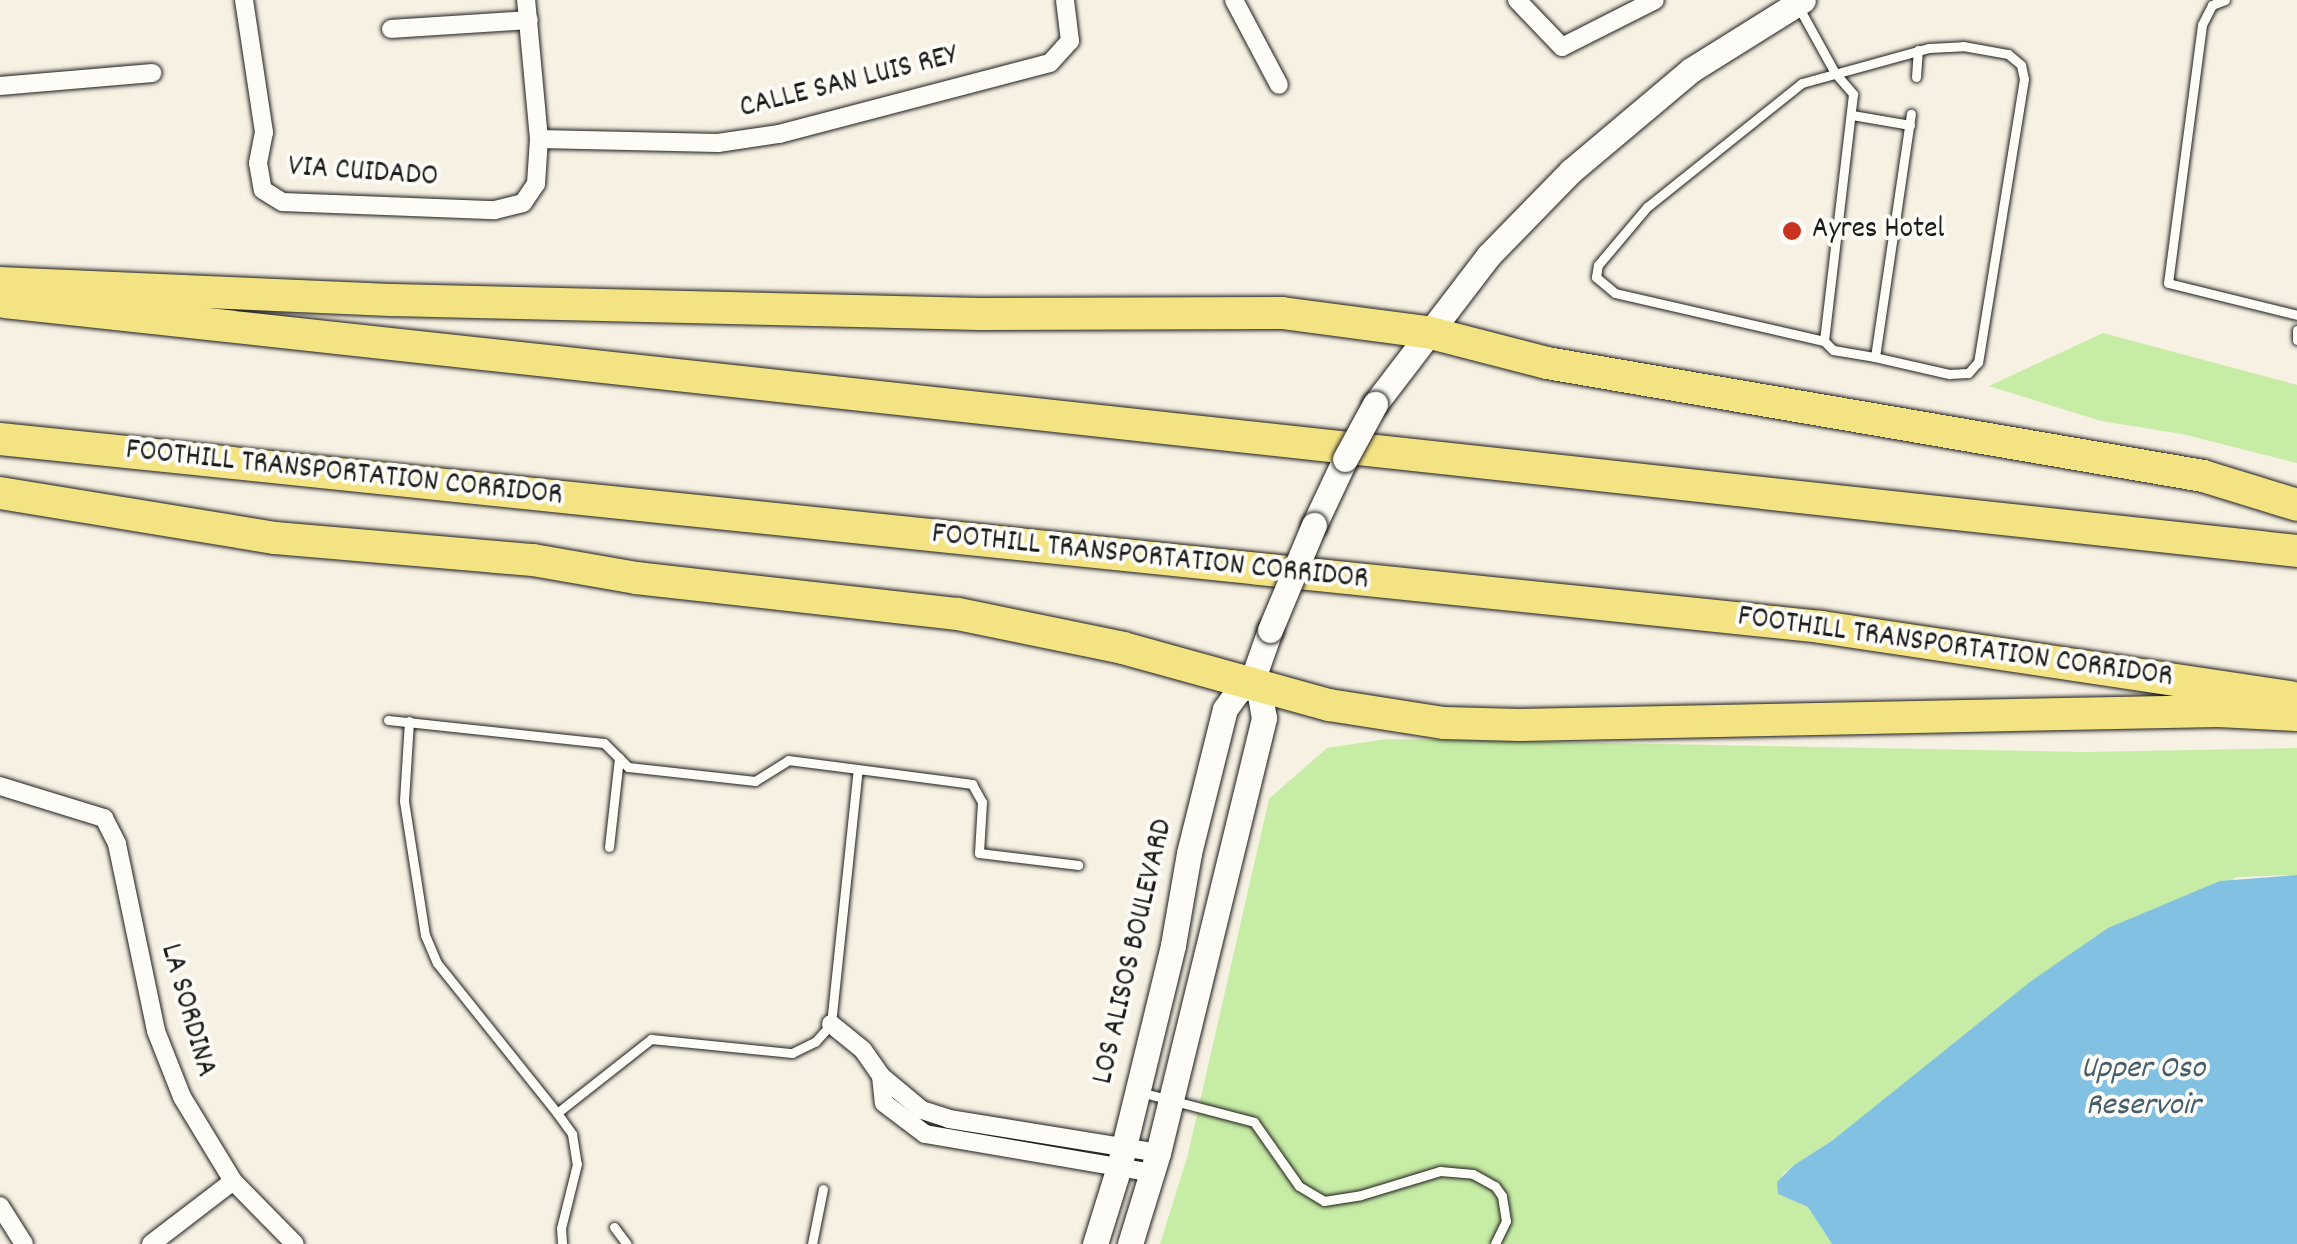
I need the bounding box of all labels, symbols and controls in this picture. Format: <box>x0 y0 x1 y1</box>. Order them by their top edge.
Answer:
street label: CALLE SAN LUIS REY <box>737 40 961 128</box>
street label: VIA CUIDADO <box>287 151 439 197</box>
place label: Ayres Hotel <box>1812 213 1944 249</box>
marker: Ayres Hotel <box>1781 220 1803 242</box>
street label: FOOTHILL TRANSPORTATION CORRIDOR <box>124 434 564 516</box>
street label: FOOTHILL TRANSPORTATION CORRIDOR <box>930 518 1370 600</box>
street label: FOOTHILL TRANSPORTATION CORRIDOR <box>1735 601 2175 697</box>
street label: LOS ALISOS BOULEVARD <box>1087 816 1183 1088</box>
street label: LA SORDINA <box>150 940 222 1082</box>
water label: Upper Oso Reservoir <box>2081 1052 2205 1127</box>

